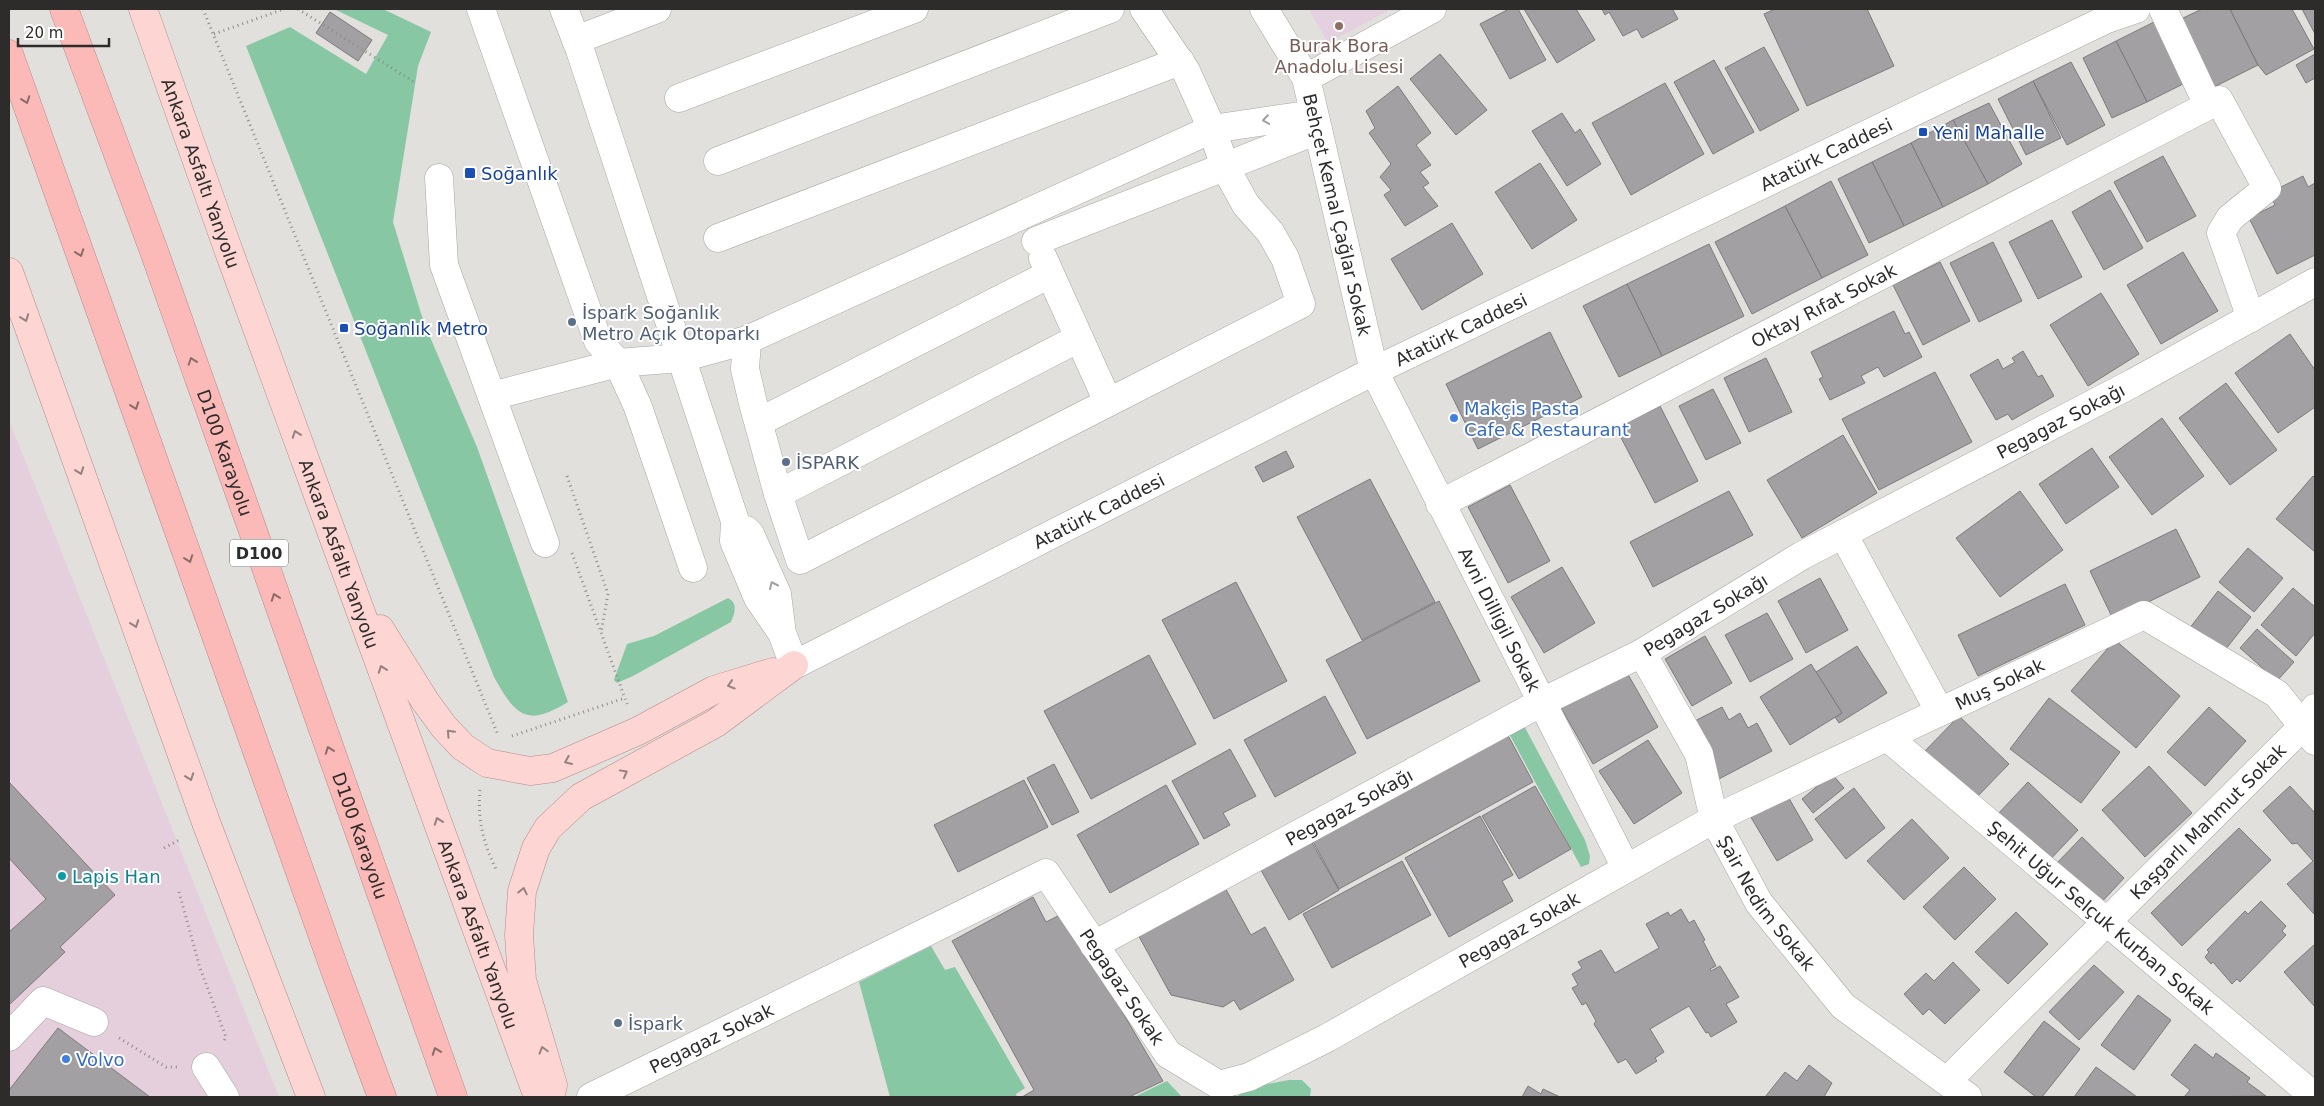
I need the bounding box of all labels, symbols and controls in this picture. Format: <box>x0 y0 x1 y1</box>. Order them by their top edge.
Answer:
scale bar <box>18 15 109 47</box>
marker: Burak Bora Anadolu Lisesi <box>1333 20 1345 32</box>
text: 20 m <box>25 24 63 42</box>
place label: Burak Bora Anadolu Lisesi <box>1274 35 1404 77</box>
street label: Ankara Asfaltı Yanyolu <box>158 75 245 271</box>
street label: Behçet Kemal Çağlar Sokak <box>1299 91 1376 338</box>
one-way arrow <box>20 95 30 104</box>
street label: Atatürk Caddesi <box>1756 113 1895 195</box>
one-way arrow <box>1262 114 1270 125</box>
place label: Yeni Mahalle <box>1932 122 2045 143</box>
marker: Yeni Mahalle <box>1917 126 1929 138</box>
place label: Soğanlık <box>481 163 558 184</box>
marker: Soğanlık <box>463 166 477 180</box>
one-way arrow <box>74 248 84 257</box>
street label: Oktay Rıfat Sokak <box>1747 259 1900 351</box>
street label: Atatürk Caddesi <box>1391 289 1530 370</box>
place label: İspark Soğanlık Metro Açık Otoparkı <box>582 302 760 344</box>
one-way arrow <box>19 313 29 322</box>
marker: İspark Soğanlık Metro Açık Otoparkı <box>566 316 578 328</box>
place label: Soğanlık Metro <box>354 318 488 339</box>
marker: Soğanlık Metro <box>338 322 350 334</box>
one-way arrow <box>188 357 198 365</box>
street label: Pegagaz Sokağı <box>1993 379 2128 463</box>
street label: D100 Karayolu <box>193 386 257 519</box>
place label: Makçis Pasta Cafe & Restaurant <box>1464 398 1629 440</box>
one-way arrow <box>129 401 139 410</box>
marker: Makçis Pasta Cafe & Restaurant <box>1448 412 1460 424</box>
one-way arrow <box>292 431 302 439</box>
place label: İSPARK <box>796 452 860 473</box>
street label: Ankara Asfaltı Yanyolu <box>295 456 384 651</box>
marker: İSPARK <box>780 456 792 468</box>
one-way arrow <box>74 466 84 475</box>
street label: Atatürk Caddesi <box>1030 469 1168 552</box>
road number: D100 <box>230 540 288 566</box>
street label: Avni Dilligil Sokak <box>1455 544 1546 696</box>
one-way arrow <box>183 554 193 563</box>
street label: Pegagaz Sokağı <box>1639 569 1771 660</box>
one-way arrow <box>769 581 780 590</box>
one-way arrow <box>271 593 281 601</box>
one-way arrow <box>129 619 139 628</box>
street label: Muş Sokak <box>1952 653 2048 714</box>
one-way arrow <box>378 665 388 673</box>
one-way arrow <box>727 679 735 689</box>
one-way arrow <box>447 729 456 738</box>
street label: Kaşgarlı Mahmut Sokak <box>2125 739 2290 903</box>
one-way arrow <box>325 746 335 755</box>
one-way arrow <box>564 755 573 765</box>
street label: Pegagaz Sokağı <box>1282 764 1416 850</box>
street label: D100 Karayolu <box>328 769 393 902</box>
one-way arrow <box>619 770 628 780</box>
one-way arrow <box>184 772 194 781</box>
street label: Şehit Uğur Selçuk Kurban Sokak <box>1984 816 2219 1019</box>
one-way arrow <box>434 817 444 826</box>
street label: Şair Nedim Sokak <box>1714 832 1820 975</box>
street label: Ankara Asfaltı Yanyolu <box>434 836 523 1032</box>
place label: Lapis Han <box>72 866 161 887</box>
marker: Lapis Han <box>56 870 68 882</box>
one-way arrow <box>517 886 528 895</box>
street label: Pegagaz Sokak <box>1455 887 1584 972</box>
street label: Pegagaz Sokak <box>1076 924 1169 1049</box>
street label: Pegagaz Sokak <box>646 998 777 1077</box>
place label: İspark <box>628 1013 684 1034</box>
marker: İspark <box>612 1017 624 1029</box>
one-way arrow <box>538 1047 548 1055</box>
one-way arrow <box>432 1048 442 1056</box>
place label: Volvo <box>76 1049 125 1070</box>
marker: Volvo <box>60 1053 72 1065</box>

